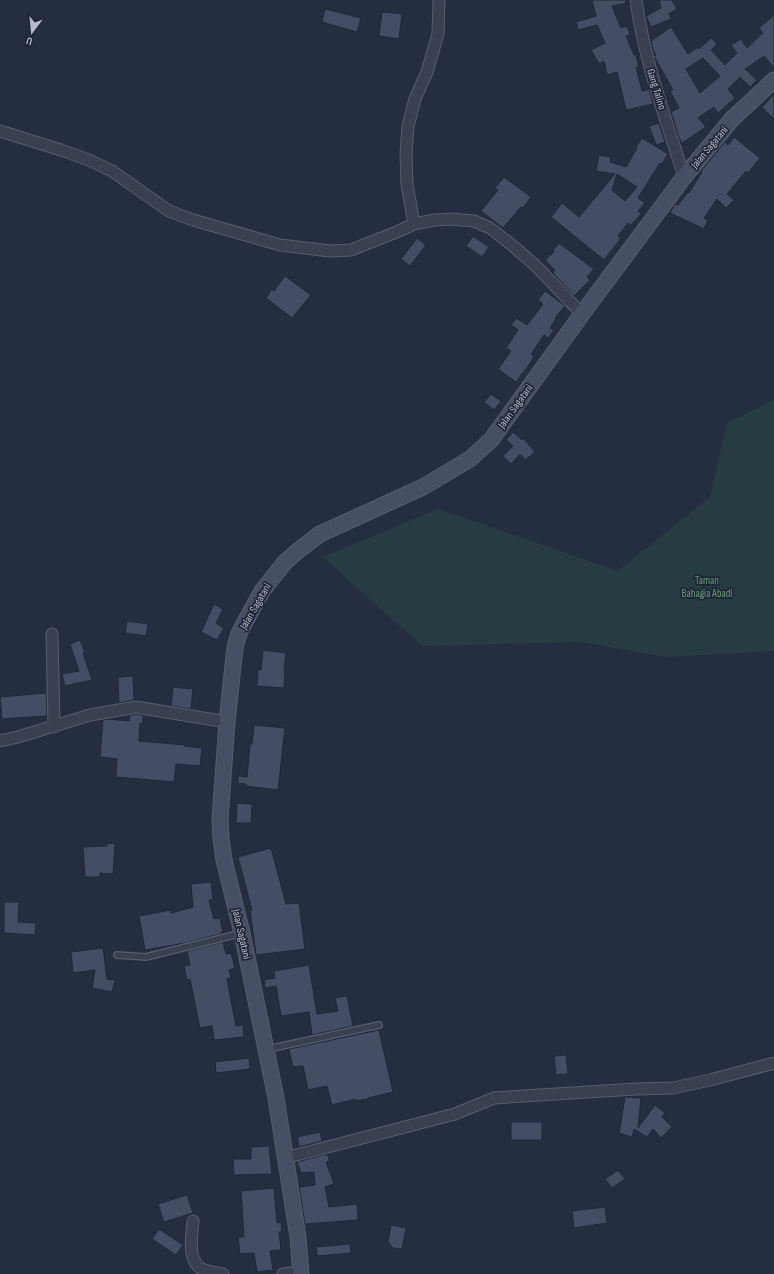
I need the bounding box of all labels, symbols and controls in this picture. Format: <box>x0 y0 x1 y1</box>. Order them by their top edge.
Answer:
north arrow <box>12 12 52 52</box>
text: U <box>25 34 34 48</box>
street label: Gang Talino <box>644 67 669 112</box>
street label: Jalan Sagatani <box>687 124 731 172</box>
street label: Jalan Sagatani <box>495 382 536 432</box>
park label: Taman Bahagia Abadi <box>682 574 732 600</box>
street label: Jalan Sagatani <box>237 581 274 632</box>
street label: Jalan Sagatani <box>229 907 254 960</box>

